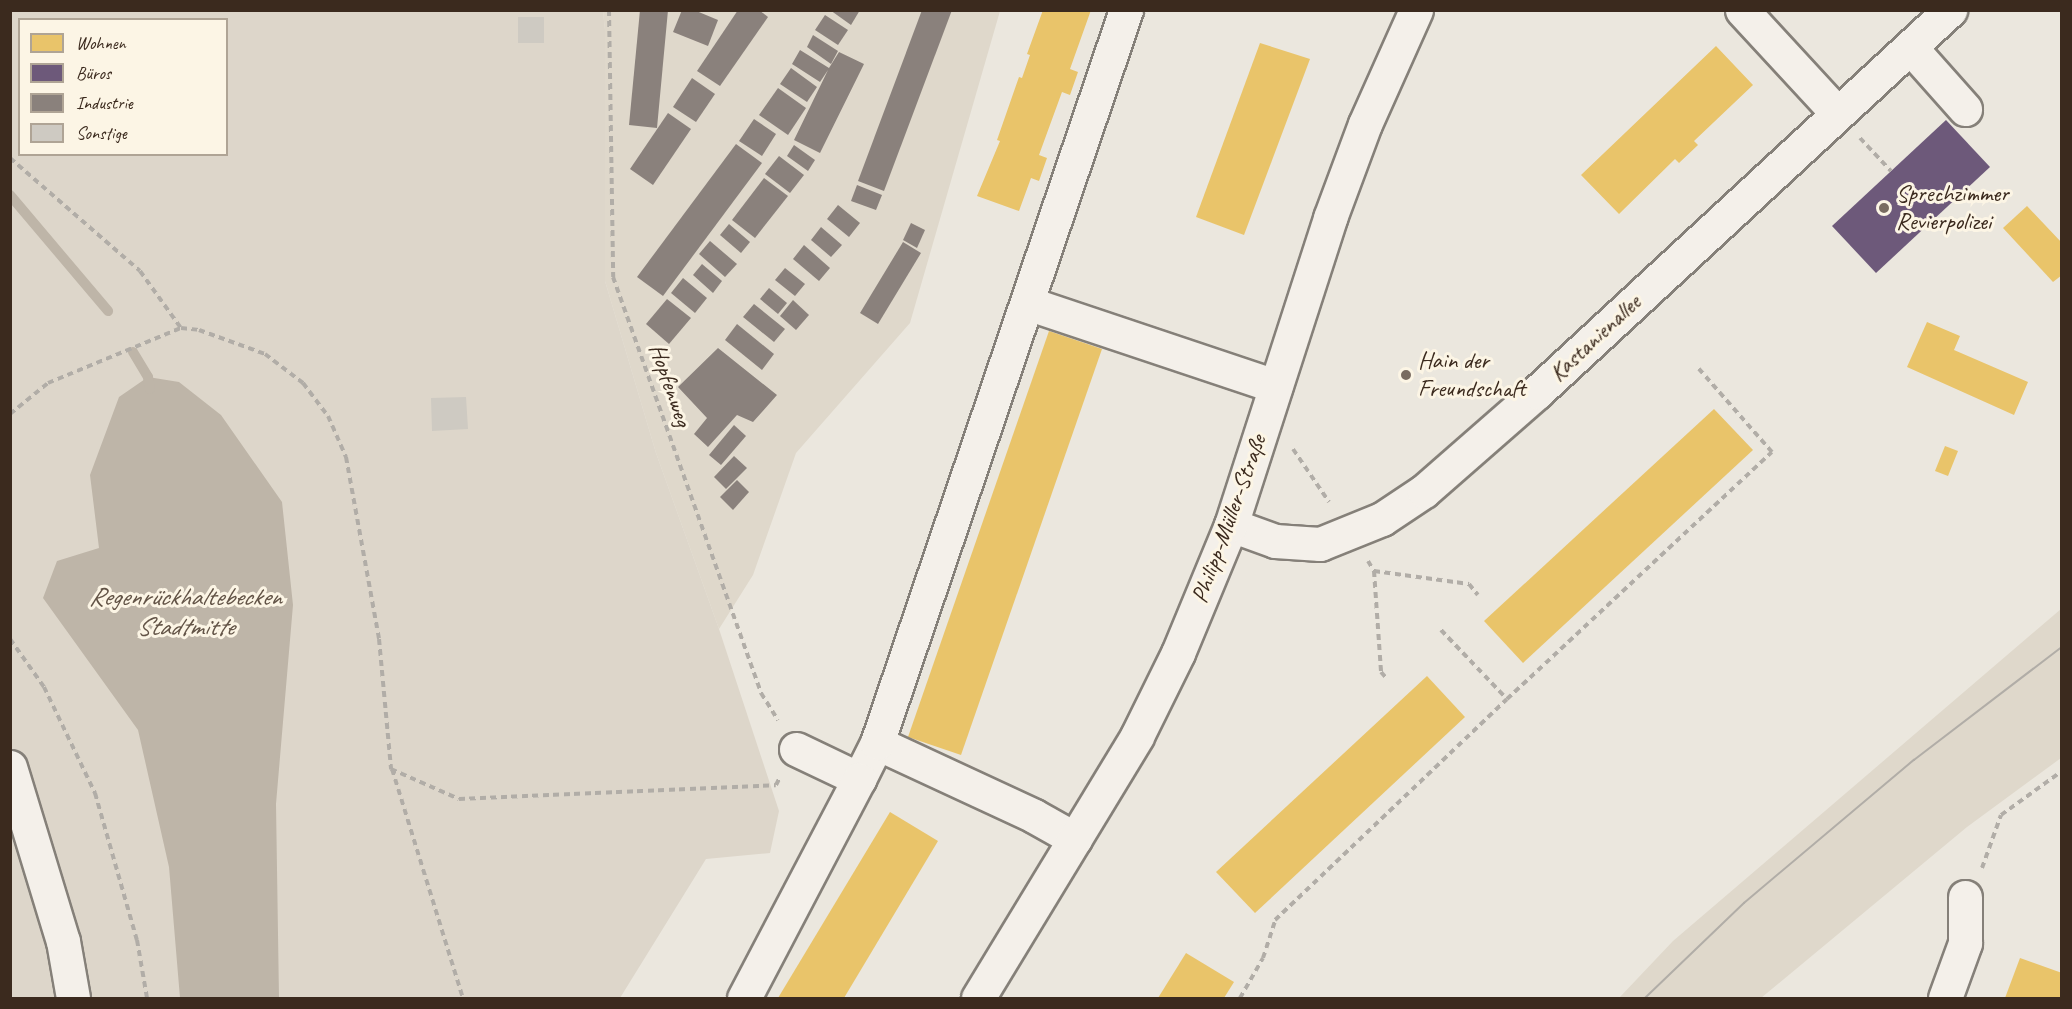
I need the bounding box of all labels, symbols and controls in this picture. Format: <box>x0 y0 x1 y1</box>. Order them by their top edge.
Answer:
legend <box>18 18 228 156</box>
text: Wohnen <box>76 32 126 54</box>
text: Büros <box>76 62 111 84</box>
text: Industrie <box>76 92 133 114</box>
text: Sonstige <box>76 122 127 144</box>
place label: Sprechzimmer Revierpolizei <box>1896 180 2009 236</box>
marker: Sprechzimmer Revierpolizei <box>1877 201 1891 215</box>
street label: Kastanienallee <box>1543 288 1647 388</box>
street label: Hopfenweg <box>642 340 698 430</box>
place label: Hain der Freundschaft <box>1418 347 1526 403</box>
marker: Hain der Freundschaft <box>1399 368 1413 382</box>
street label: Philipp-Müller-Straße <box>1185 431 1273 607</box>
water label: Regenrückhaltebecken Stadtmitte <box>89 581 281 642</box>

